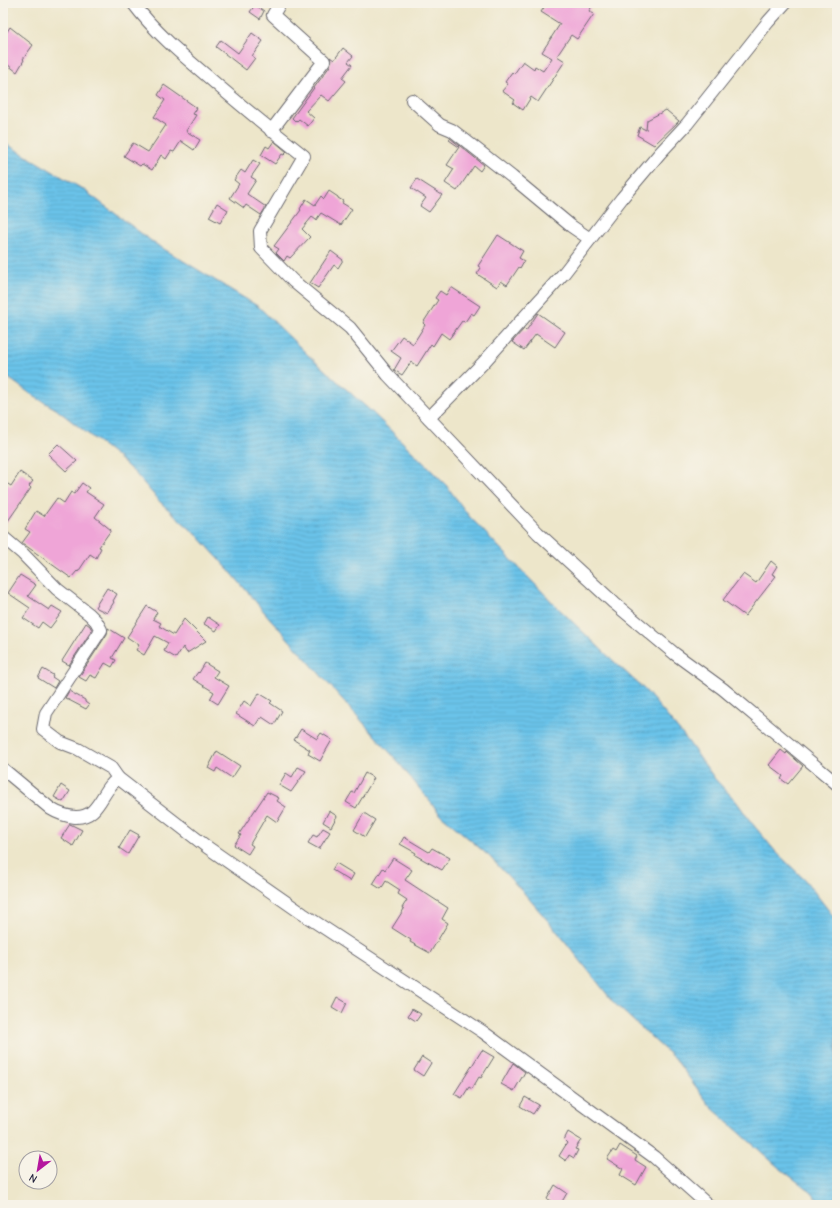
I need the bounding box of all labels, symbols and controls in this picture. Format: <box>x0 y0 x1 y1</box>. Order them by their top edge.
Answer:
north arrow <box>18 1150 58 1190</box>
text: N <box>27 1171 40 1186</box>

